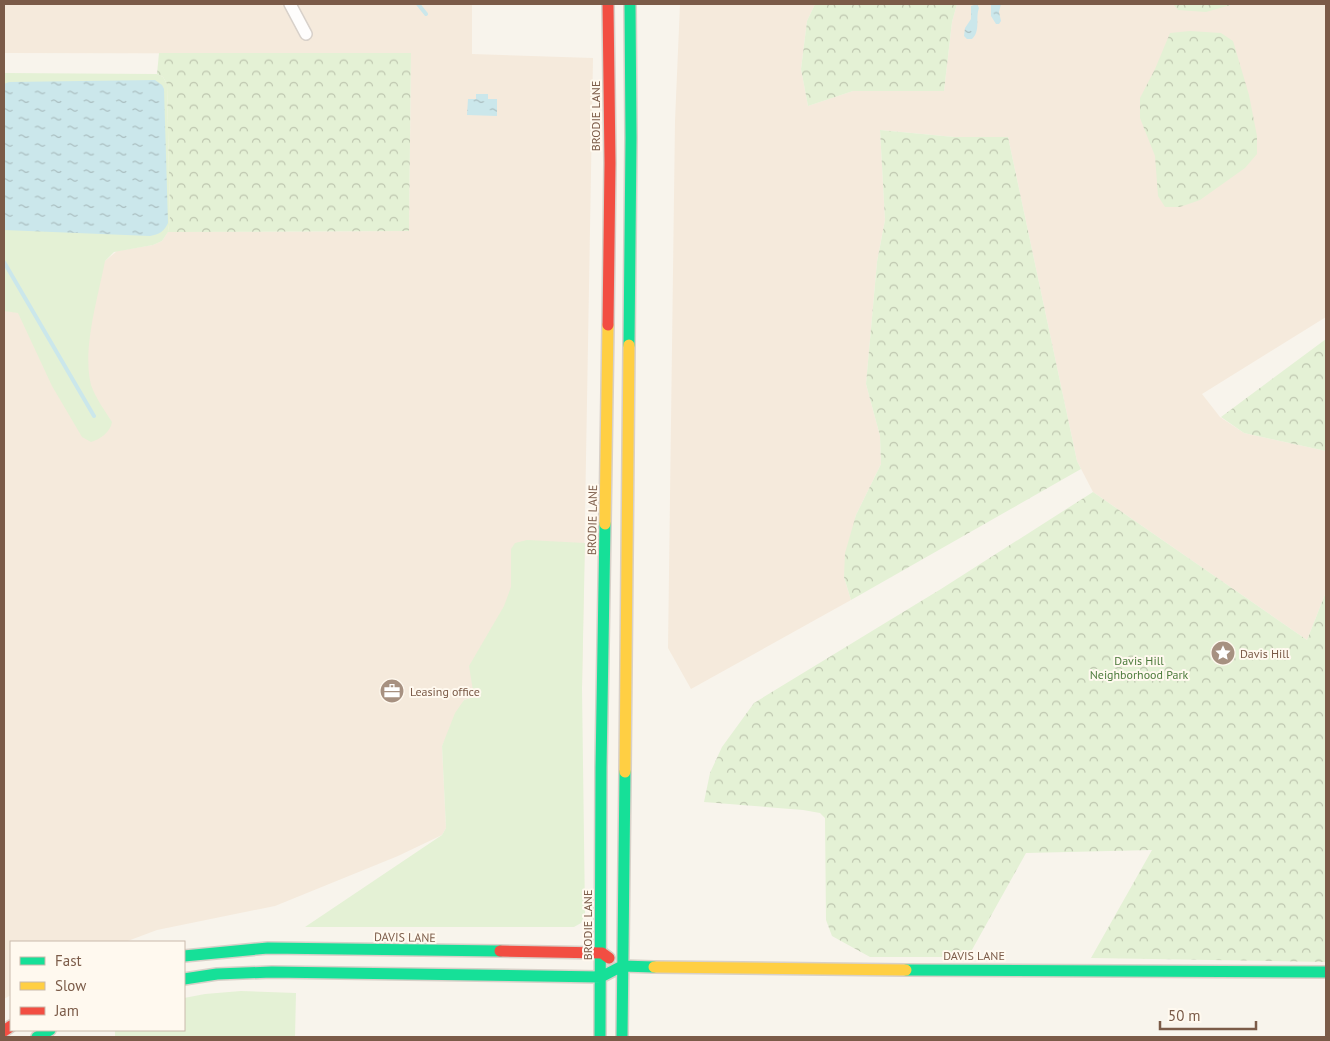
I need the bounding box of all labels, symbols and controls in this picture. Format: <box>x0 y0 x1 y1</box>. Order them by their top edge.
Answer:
street label: BRODIE LANE <box>588 81 603 151</box>
street label: BRODIE LANE <box>584 485 600 555</box>
place icon: Davis Hill <box>1210 640 1236 666</box>
place label: Davis Hill <box>1240 646 1290 661</box>
park label: Davis Hill Neighborhood Park <box>1090 653 1189 682</box>
office icon: Leasing office <box>379 678 405 704</box>
place label: Leasing office <box>410 684 480 699</box>
street label: BRODIE LANE <box>580 890 595 960</box>
street label: DAVIS LANE <box>374 929 436 945</box>
legend <box>10 941 185 1031</box>
street label: DAVIS LANE <box>943 948 1005 963</box>
text: Fast <box>55 951 82 970</box>
text: Slow <box>55 976 86 995</box>
scale bar <box>1160 998 1256 1030</box>
text: Jam <box>54 1001 79 1020</box>
text: 50 m <box>1168 1006 1201 1025</box>

